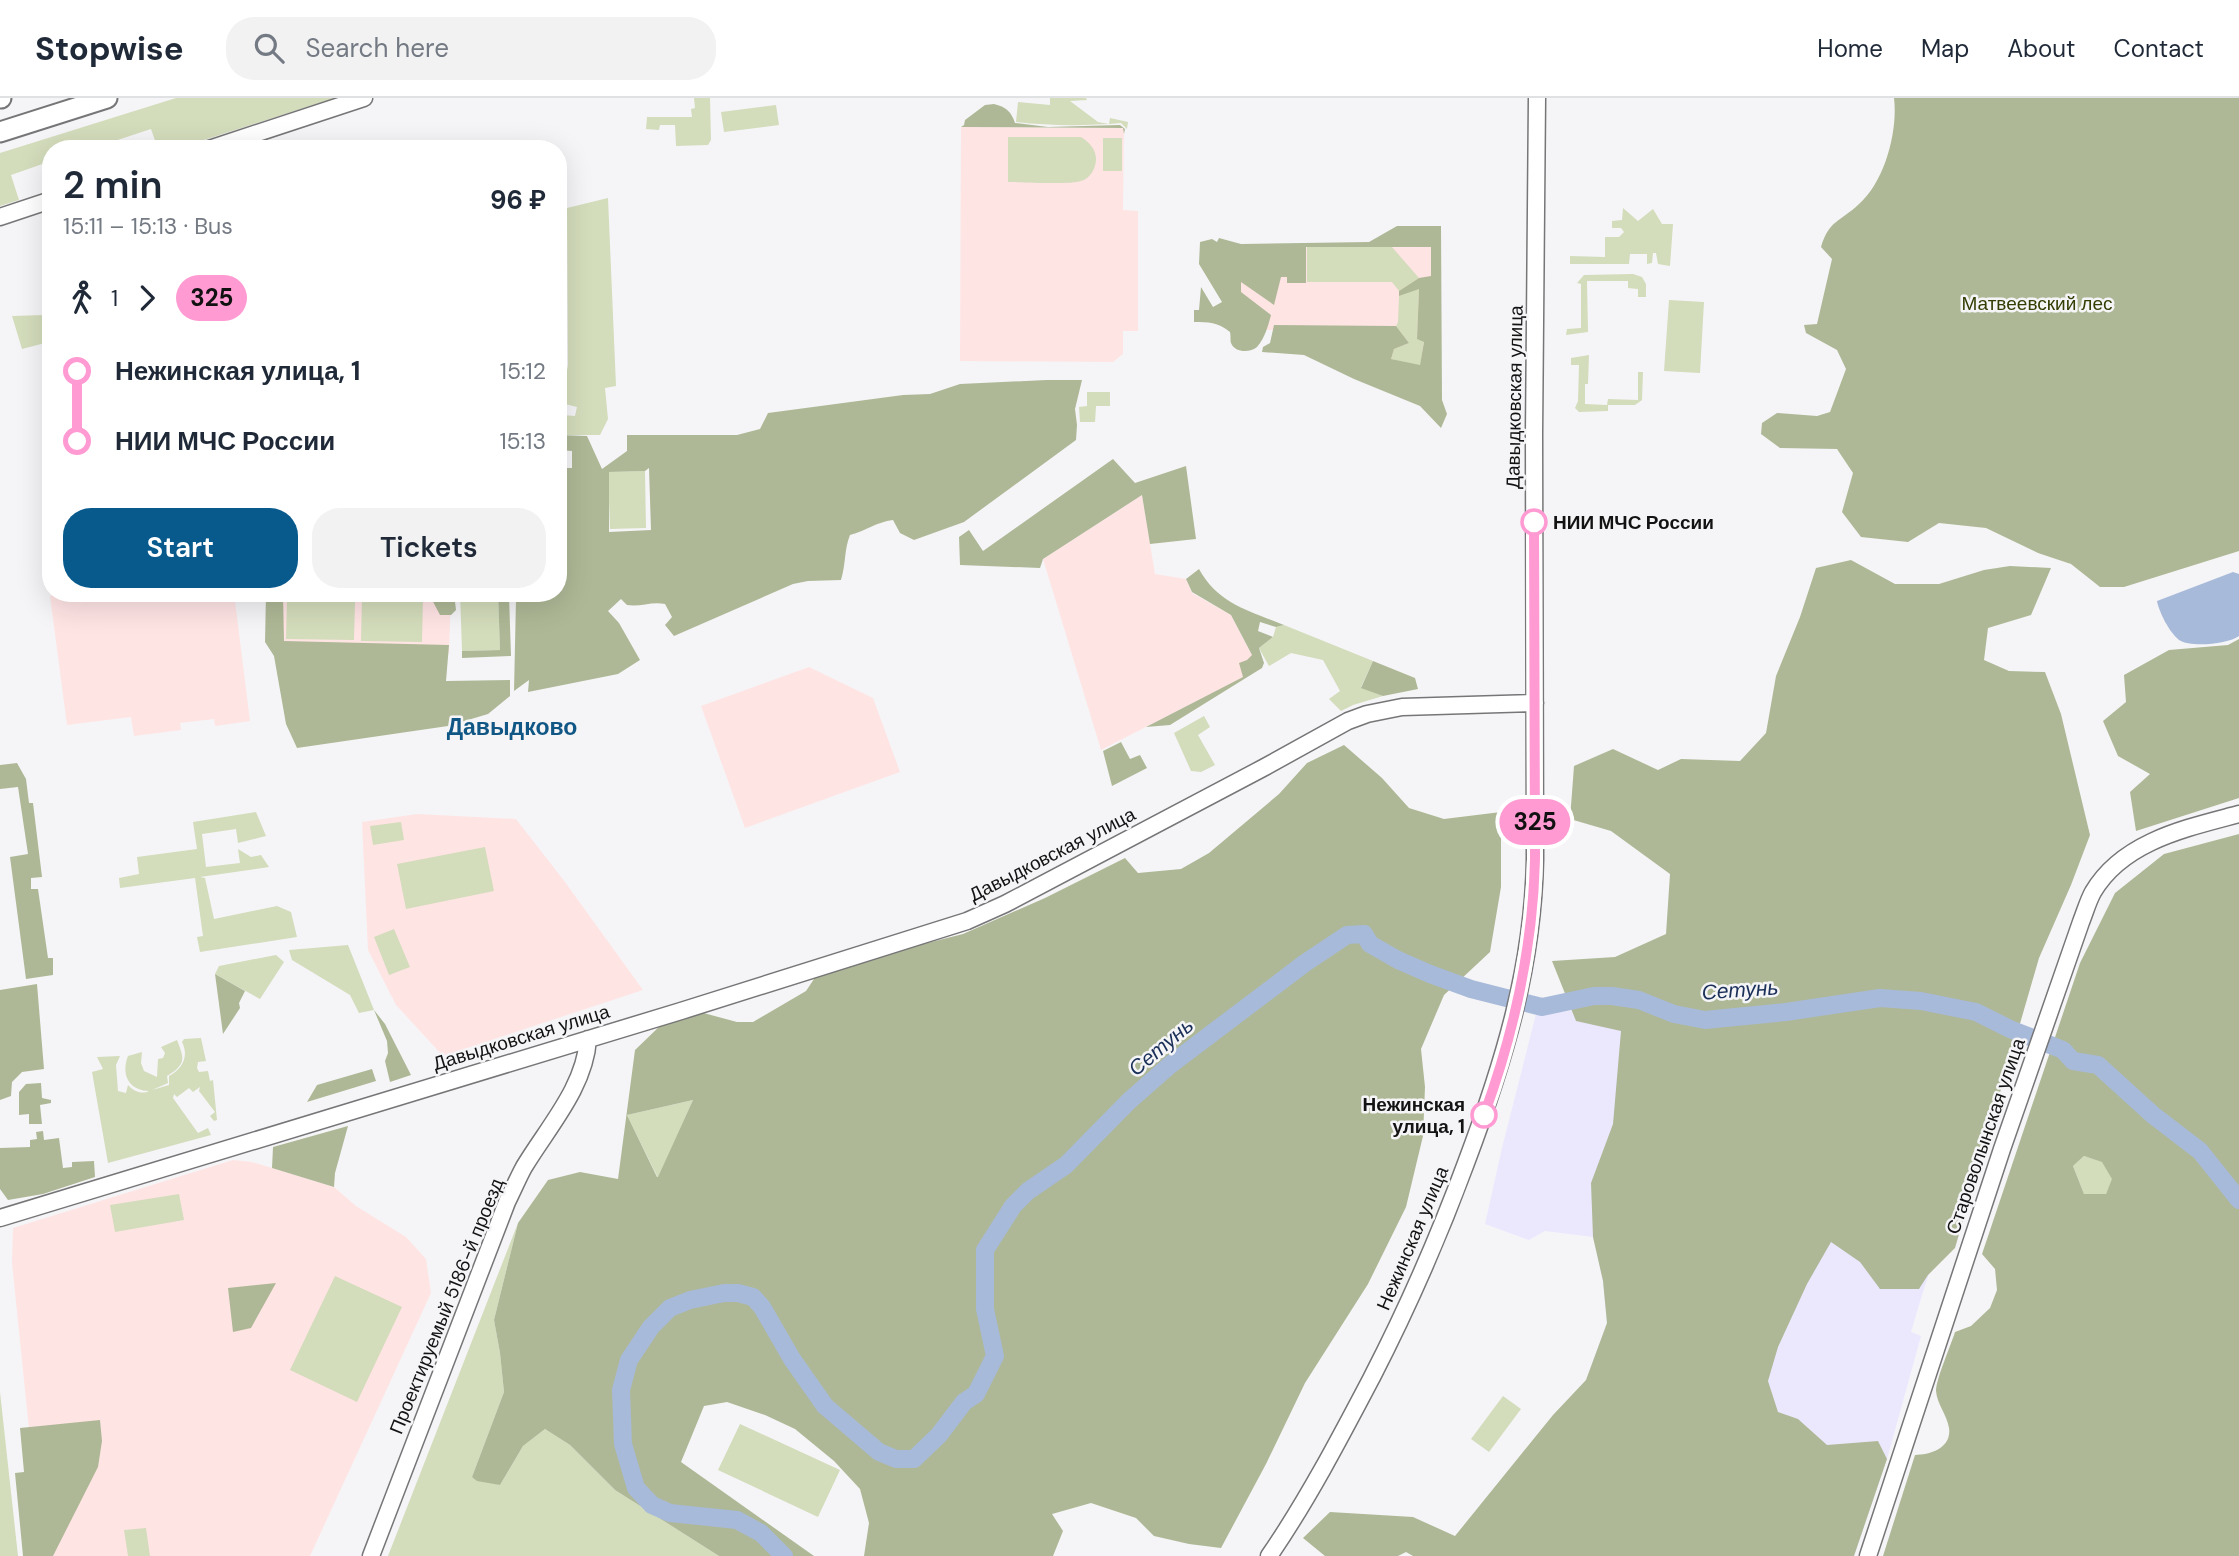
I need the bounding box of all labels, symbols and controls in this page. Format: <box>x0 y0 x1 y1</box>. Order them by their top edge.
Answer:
search box <box>226 17 716 80</box>
text: Stopwise <box>35 27 184 70</box>
icon: search <box>250 29 288 67</box>
text: Search here <box>306 31 449 65</box>
text: Home <box>1817 33 1883 64</box>
text: Map <box>1921 33 1969 64</box>
text: About <box>2007 33 2076 64</box>
text: Contact <box>2114 33 2204 64</box>
text: 2 min <box>63 160 162 210</box>
text: 96 ₽ <box>490 183 546 217</box>
text: 15:11 – 15:13 · Bus <box>63 211 233 241</box>
icon: walk <box>63 279 101 317</box>
icon: forward <box>128 279 166 317</box>
text: 325 <box>190 282 233 313</box>
text: 1 <box>111 283 118 313</box>
park label: Матвеевский лес <box>1961 291 2113 316</box>
street label: Давыдковская улица <box>1500 305 1529 489</box>
text: Нежинская улица, 1 <box>115 354 361 388</box>
text: 15:12 <box>500 356 546 386</box>
text: НИИ МЧС России <box>115 424 335 458</box>
text: 15:13 <box>499 426 546 456</box>
button: Start <box>63 508 298 588</box>
button: Tickets <box>312 508 546 588</box>
marker: НИИ МЧС России <box>1521 509 1547 535</box>
place label: НИИ МЧС России <box>1553 510 1714 535</box>
district label: Давыдково <box>447 712 577 742</box>
line badge: 325 <box>1495 799 1575 845</box>
street label: Давыдковская улица <box>965 801 1140 907</box>
text: 325 <box>1513 806 1557 837</box>
water label: Сетунь <box>1701 973 1779 1007</box>
street label: Давыдковская улица <box>430 999 613 1076</box>
water label: Сетунь <box>1123 1012 1199 1082</box>
street label: Староволынская улица <box>1940 1035 2031 1237</box>
place label: Нежинская улица, 1 <box>1363 1092 1465 1139</box>
marker: Нежинская улица, 1 <box>1471 1102 1497 1128</box>
street label: Нежинская улица <box>1371 1162 1454 1314</box>
street label: Проектируемый 5186-й проезд <box>384 1175 509 1438</box>

